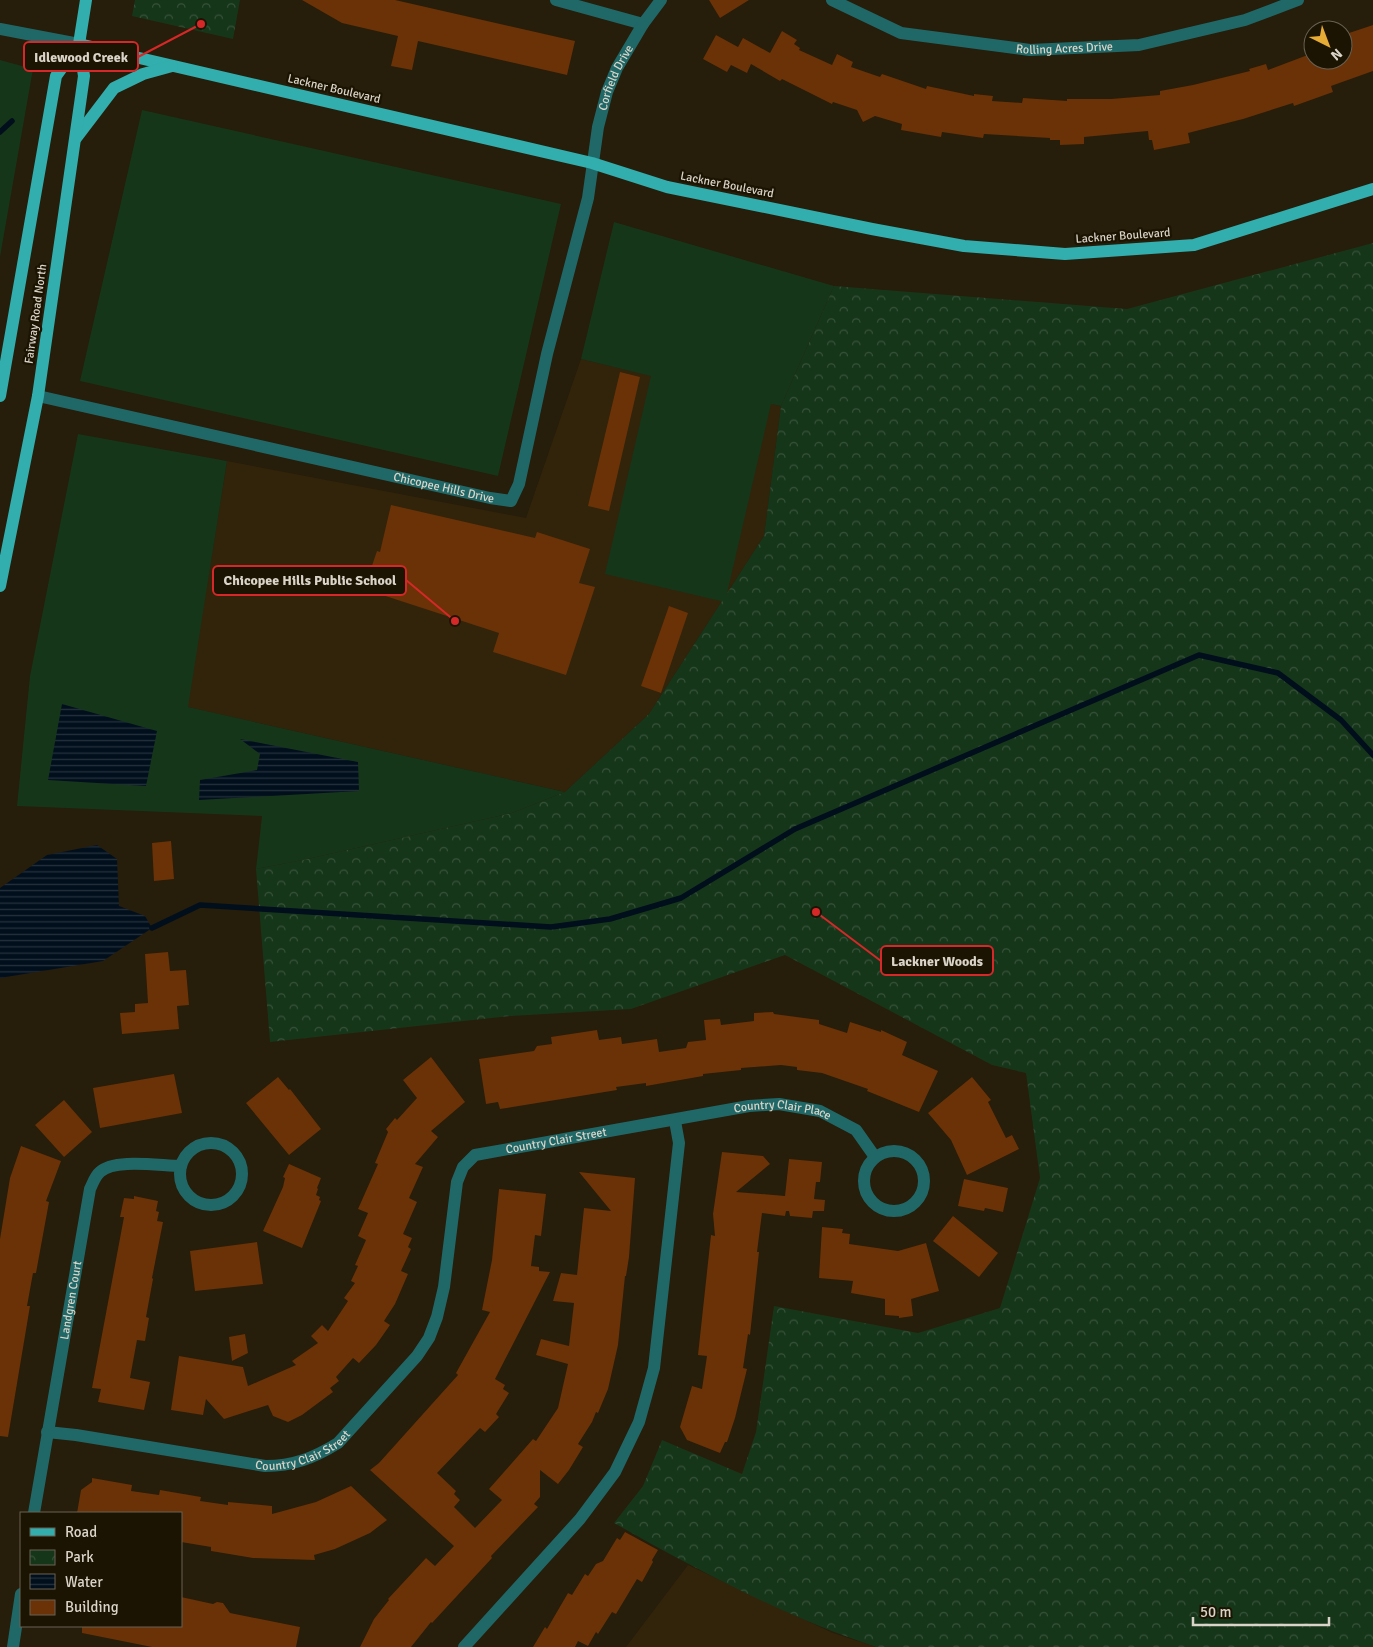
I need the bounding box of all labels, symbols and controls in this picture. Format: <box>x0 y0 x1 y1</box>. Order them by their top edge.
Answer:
north arrow <box>1303 20 1353 70</box>
street label: Rolling Acres Drive <box>1015 39 1113 58</box>
callout: Idlewood Creek <box>24 42 138 71</box>
street label: Corfield Drive <box>595 42 637 112</box>
text: N <box>1327 45 1346 64</box>
text: Idlewood Creek <box>34 49 129 66</box>
street label: Lackner Boulevard <box>286 71 382 107</box>
street label: Lackner Boulevard <box>679 169 775 201</box>
street label: Lackner Boulevard <box>1075 225 1171 247</box>
street label: Fairway Road North <box>22 263 50 365</box>
street label: Chicopee Hills Drive <box>392 469 495 506</box>
callout: Chicopee Hills Public School <box>213 566 406 595</box>
text: Chicopee Hills Public School <box>224 572 397 589</box>
callout: Lackner Woods <box>881 946 993 975</box>
text: Lackner Woods <box>891 953 983 970</box>
street label: Country Clair Place <box>732 1096 834 1123</box>
street label: Country Clair Street <box>504 1124 608 1157</box>
street label: Landgren Court <box>57 1260 85 1341</box>
street label: Country Clair Street <box>254 1427 354 1474</box>
legend <box>20 1512 182 1627</box>
text: Road <box>65 1523 97 1541</box>
text: Park <box>65 1548 94 1566</box>
text: Water <box>65 1573 103 1591</box>
scale bar <box>1193 1594 1329 1626</box>
text: Building <box>65 1598 119 1616</box>
text: 50 m <box>1200 1603 1231 1621</box>

